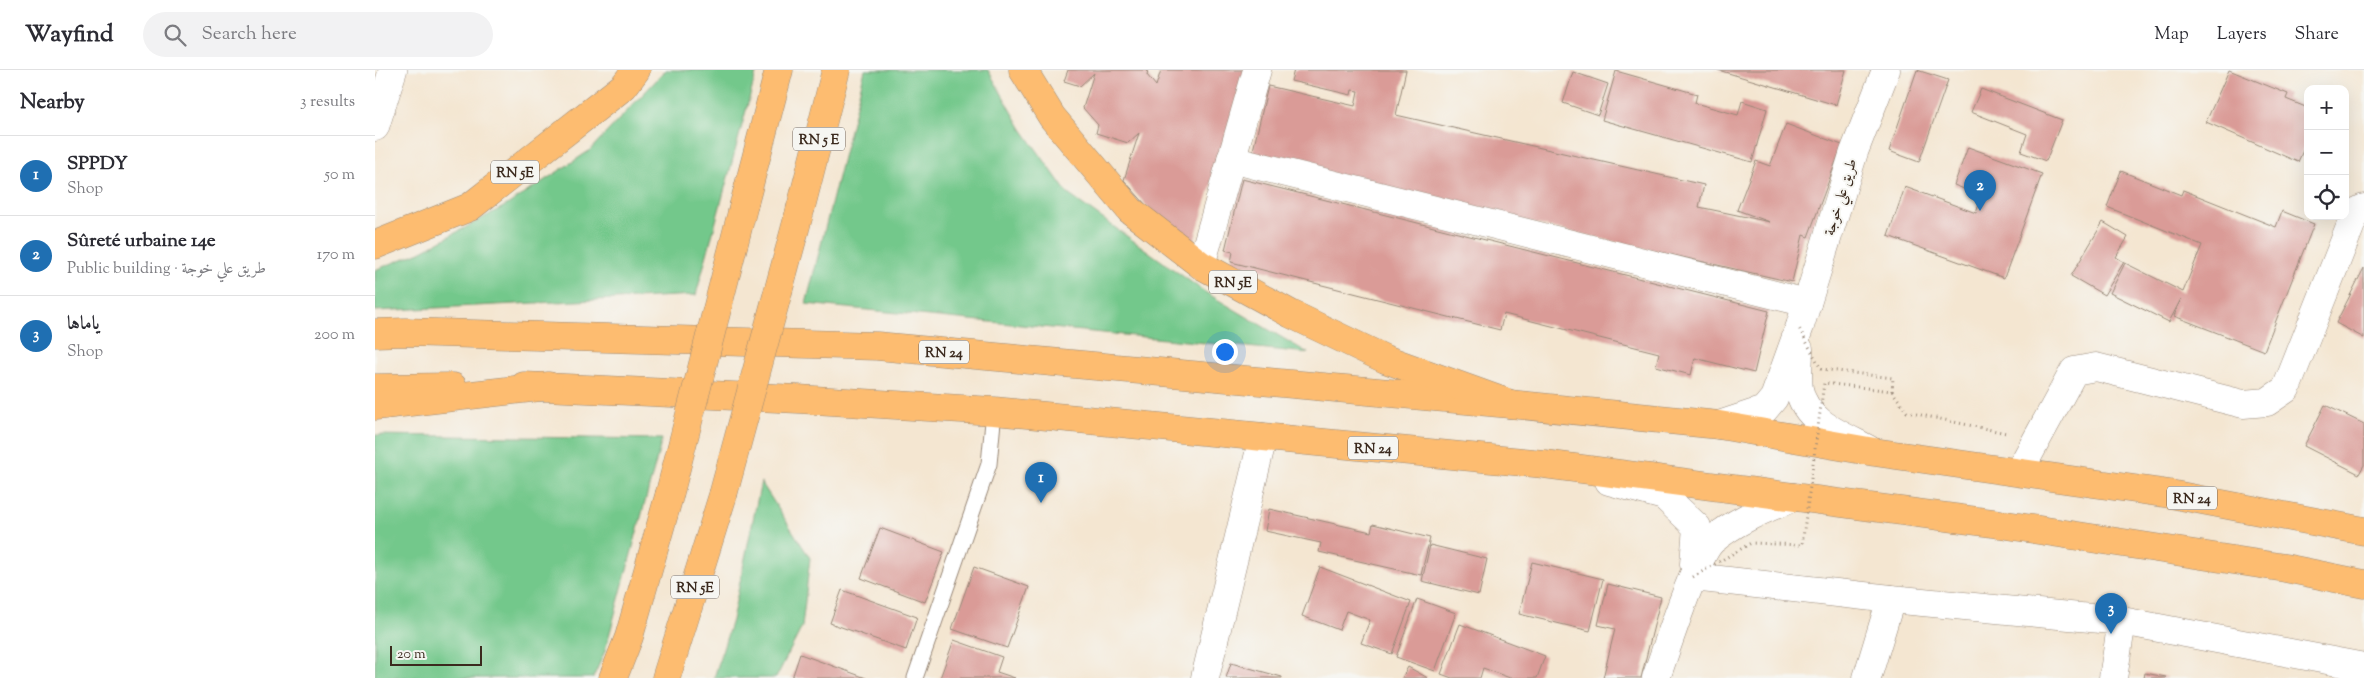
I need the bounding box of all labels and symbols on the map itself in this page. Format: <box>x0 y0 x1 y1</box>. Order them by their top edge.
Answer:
road number: RN 5 E <box>793 128 845 150</box>
street label: طريق علي خوجة <box>1820 156 1865 239</box>
road number: RN 5E <box>491 160 539 184</box>
pin: 2 <box>1964 170 1996 211</box>
road number: RN 5E <box>1209 270 1257 293</box>
your location <box>1212 339 1238 365</box>
road number: RN 24 <box>919 340 969 364</box>
road number: RN 24 <box>1348 436 1398 459</box>
pin: 1 <box>1025 462 1057 503</box>
road number: RN 24 <box>2167 486 2217 509</box>
road number: RN 5E <box>671 576 719 598</box>
pin: 3 <box>2095 593 2127 634</box>
scale bar <box>390 643 483 666</box>

